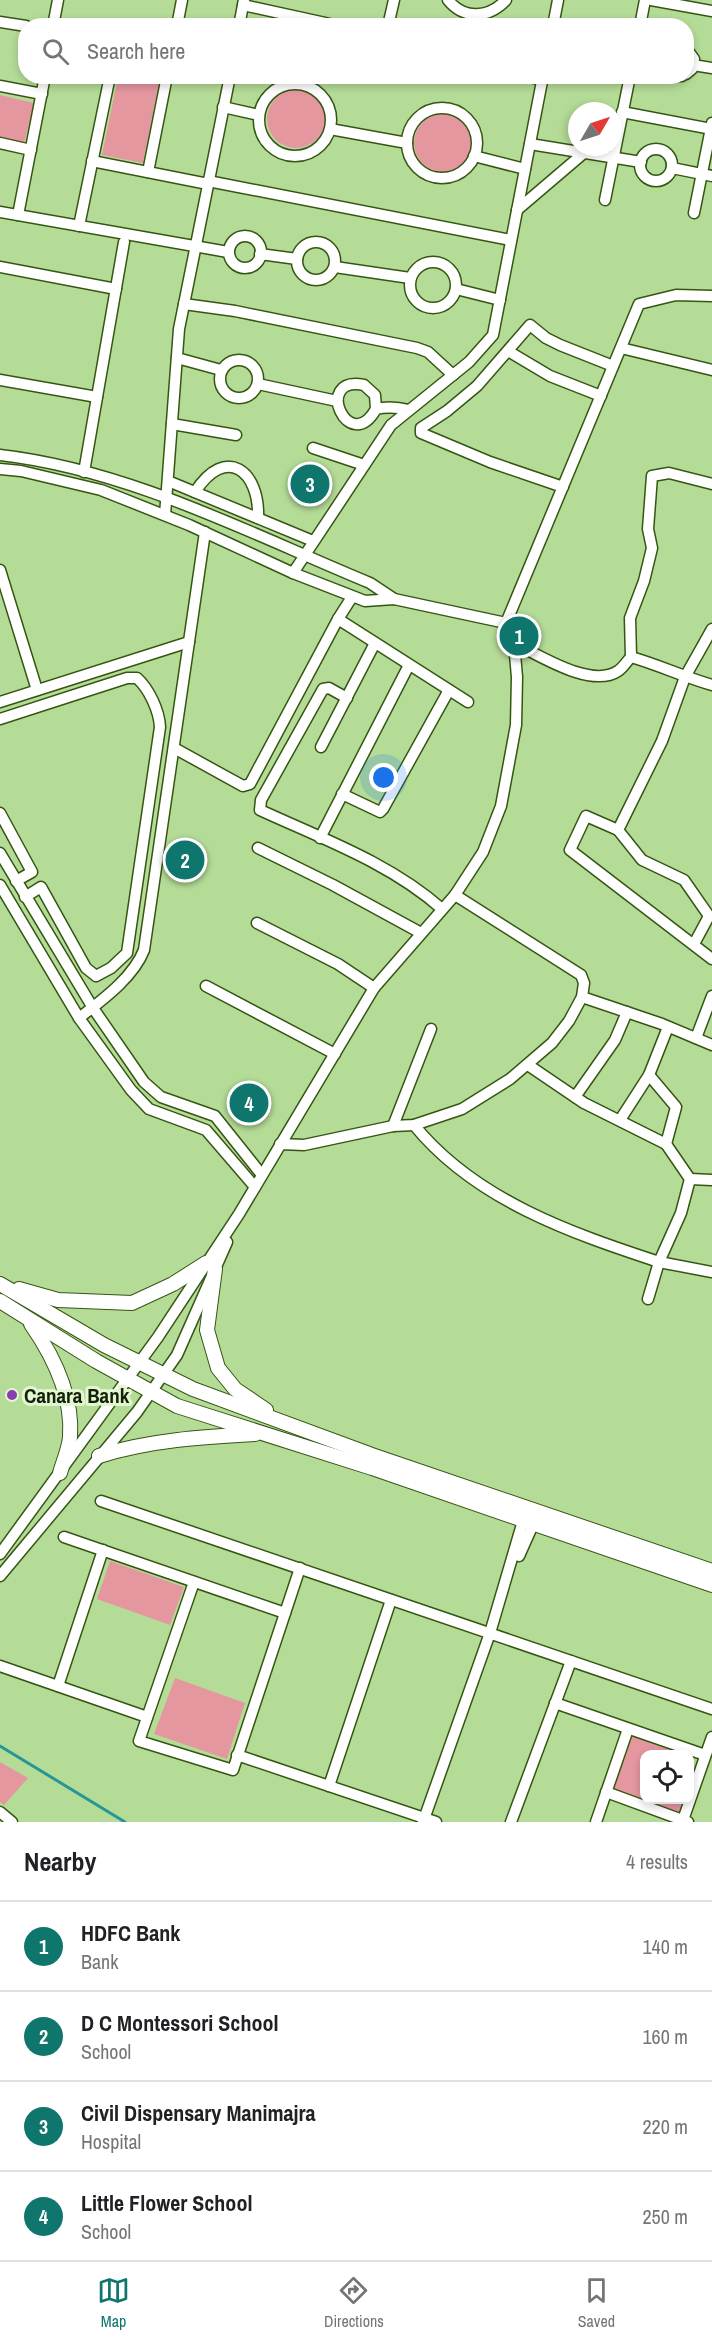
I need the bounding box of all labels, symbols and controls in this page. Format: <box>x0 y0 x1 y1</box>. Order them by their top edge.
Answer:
search box <box>18 18 694 84</box>
icon: search <box>39 35 72 68</box>
text: Search here <box>87 36 185 66</box>
north arrow <box>568 102 622 156</box>
pin: 3 <box>290 462 330 506</box>
pin: 1 <box>500 614 538 658</box>
your location <box>369 763 398 792</box>
pin: 2 <box>166 838 204 882</box>
pin: 4 <box>230 1080 268 1126</box>
place label: Canara Bank <box>24 1381 130 1410</box>
marker: Canara Bank <box>5 1388 19 1402</box>
map controls <box>640 1750 694 1804</box>
button: locate <box>640 1750 694 1804</box>
text: Nearby <box>24 1844 96 1879</box>
text: 4 results <box>626 1848 688 1875</box>
text: HDFC Bank <box>81 1918 180 1948</box>
text: 1 <box>39 1933 48 1960</box>
text: 140 m <box>642 1933 688 1960</box>
text: Bank <box>81 1948 118 1975</box>
text: D C Montessori School <box>81 2008 278 2038</box>
text: 2 <box>39 2023 48 2050</box>
text: 160 m <box>642 2023 688 2050</box>
text: School <box>81 2038 131 2065</box>
text: Civil Dispensary Manimajra <box>81 2098 316 2128</box>
text: 3 <box>39 2113 48 2140</box>
text: 220 m <box>642 2113 688 2140</box>
text: Hospital <box>81 2128 141 2155</box>
text: Little Flower School <box>81 2188 252 2218</box>
text: 4 <box>39 2203 48 2230</box>
text: 250 m <box>642 2203 688 2230</box>
text: School <box>81 2218 131 2245</box>
tab: Map <box>97 2274 130 2332</box>
tab: Directions <box>324 2274 384 2332</box>
tab: Saved <box>578 2274 615 2332</box>

